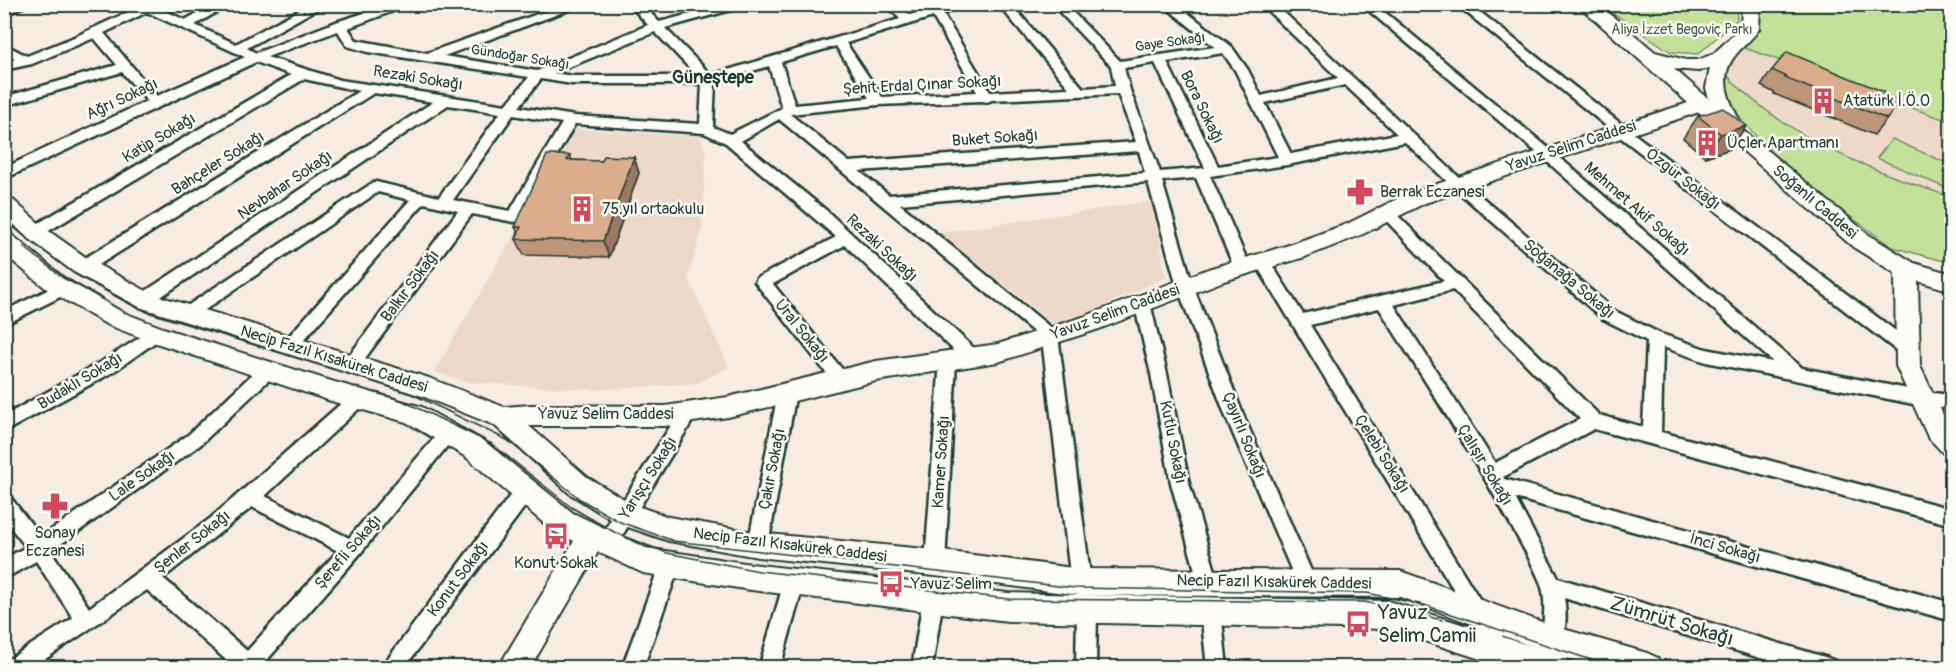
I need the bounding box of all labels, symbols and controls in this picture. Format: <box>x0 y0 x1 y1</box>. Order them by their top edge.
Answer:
park label: Aliya İzzet Begoviç Parkı <box>1611 21 1753 38</box>
street label: Gaye Sokağı <box>1134 29 1206 55</box>
street label: Gündoğar Sokağı <box>470 41 570 73</box>
street label: Rezaki Sokağı <box>372 61 464 95</box>
district label: Güneştepe <box>672 66 755 89</box>
street label: Bora Sokağı <box>1176 67 1228 147</box>
street label: Şehit Erdal Çınar Sokağı <box>842 71 1002 99</box>
street label: Ağrı Sokağı <box>83 74 161 124</box>
building icon: Atatürk İ.Ö.O <box>1808 86 1838 116</box>
place label: Atatürk İ.Ö.O <box>1843 91 1930 111</box>
street label: Katip Sokağı <box>119 108 199 168</box>
street label: Yavuz Selim Caddesi <box>1503 116 1639 177</box>
street label: Buket Sokağı <box>951 125 1039 151</box>
street label: Bahçeler Sokağı <box>168 126 268 200</box>
building icon: Üçler Apartmanı <box>1692 128 1722 158</box>
place label: Üçler Apartmanı <box>1727 133 1839 153</box>
street label: Özgür Sokağı <box>1642 144 1724 214</box>
street label: Nevbahar Sokağı <box>234 146 336 224</box>
street label: Mehmet Akif Sokağı <box>1580 158 1694 260</box>
street label: Soğanlı Caddesi <box>1768 161 1862 243</box>
pharmacy icon: Berrak Eczanesi <box>1345 177 1375 207</box>
place label: Berrak Eczanesi <box>1380 182 1485 202</box>
building icon: 75.yıl ortaokulu <box>567 194 597 224</box>
place label: 75.yıl ortaokulu <box>602 199 704 219</box>
street label: Rezaki Sokağı <box>842 210 922 286</box>
street label: Soğanağa Sokağı <box>1519 235 1619 323</box>
street label: Balkır Sokağı <box>376 246 444 326</box>
street label: Yavuz Selim Caddesi <box>1047 279 1182 345</box>
street label: Ural Sokağı <box>770 295 834 367</box>
street label: Necip Fazıl Kısakürek Caddesi <box>238 321 430 397</box>
street label: Budaklı Sokağı <box>34 348 126 414</box>
street label: Çayırlı Sokağı <box>1218 389 1270 481</box>
street label: Kutlu Sokağı <box>1155 399 1191 485</box>
street label: Yavuz Selim Caddesi <box>537 404 674 424</box>
street label: Çelebi Sokağı <box>1350 411 1414 497</box>
street label: Kamer Sokağı <box>928 415 954 509</box>
street label: Çalışır Sokağı <box>1453 421 1517 509</box>
street label: Çakır Sokağı <box>754 427 790 511</box>
street label: Yarışçı Sokağı <box>614 433 681 524</box>
street label: Lale Sokağı <box>105 446 179 506</box>
pharmacy icon: Sonay Eczanesi <box>40 491 70 521</box>
street label: Şenler Sokağı <box>150 506 234 578</box>
street label: Şerefli Sokağı <box>310 511 386 593</box>
bus stop icon: Konut Sokak <box>541 521 571 551</box>
place label: Sonay Eczanesi <box>26 523 84 561</box>
street label: Necip Fazıl Kısakürek Caddesi <box>692 523 888 567</box>
street label: İnci Sokağı <box>1687 528 1763 568</box>
street label: Konut Sokağı <box>423 537 493 621</box>
place label: Konut Sokak <box>514 553 598 573</box>
bus stop icon: Yavuz Selim <box>876 569 906 599</box>
street label: Necip Fazıl Kısakürek Caddesi <box>1176 570 1372 594</box>
place label: Yavuz Selim <box>910 574 992 594</box>
street label: Zümrüt Sokağı <box>1607 590 1737 652</box>
place label: Yavuz Selim Camii <box>1377 600 1476 648</box>
bus stop icon: Yavuz Selim Camii <box>1343 609 1373 639</box>

